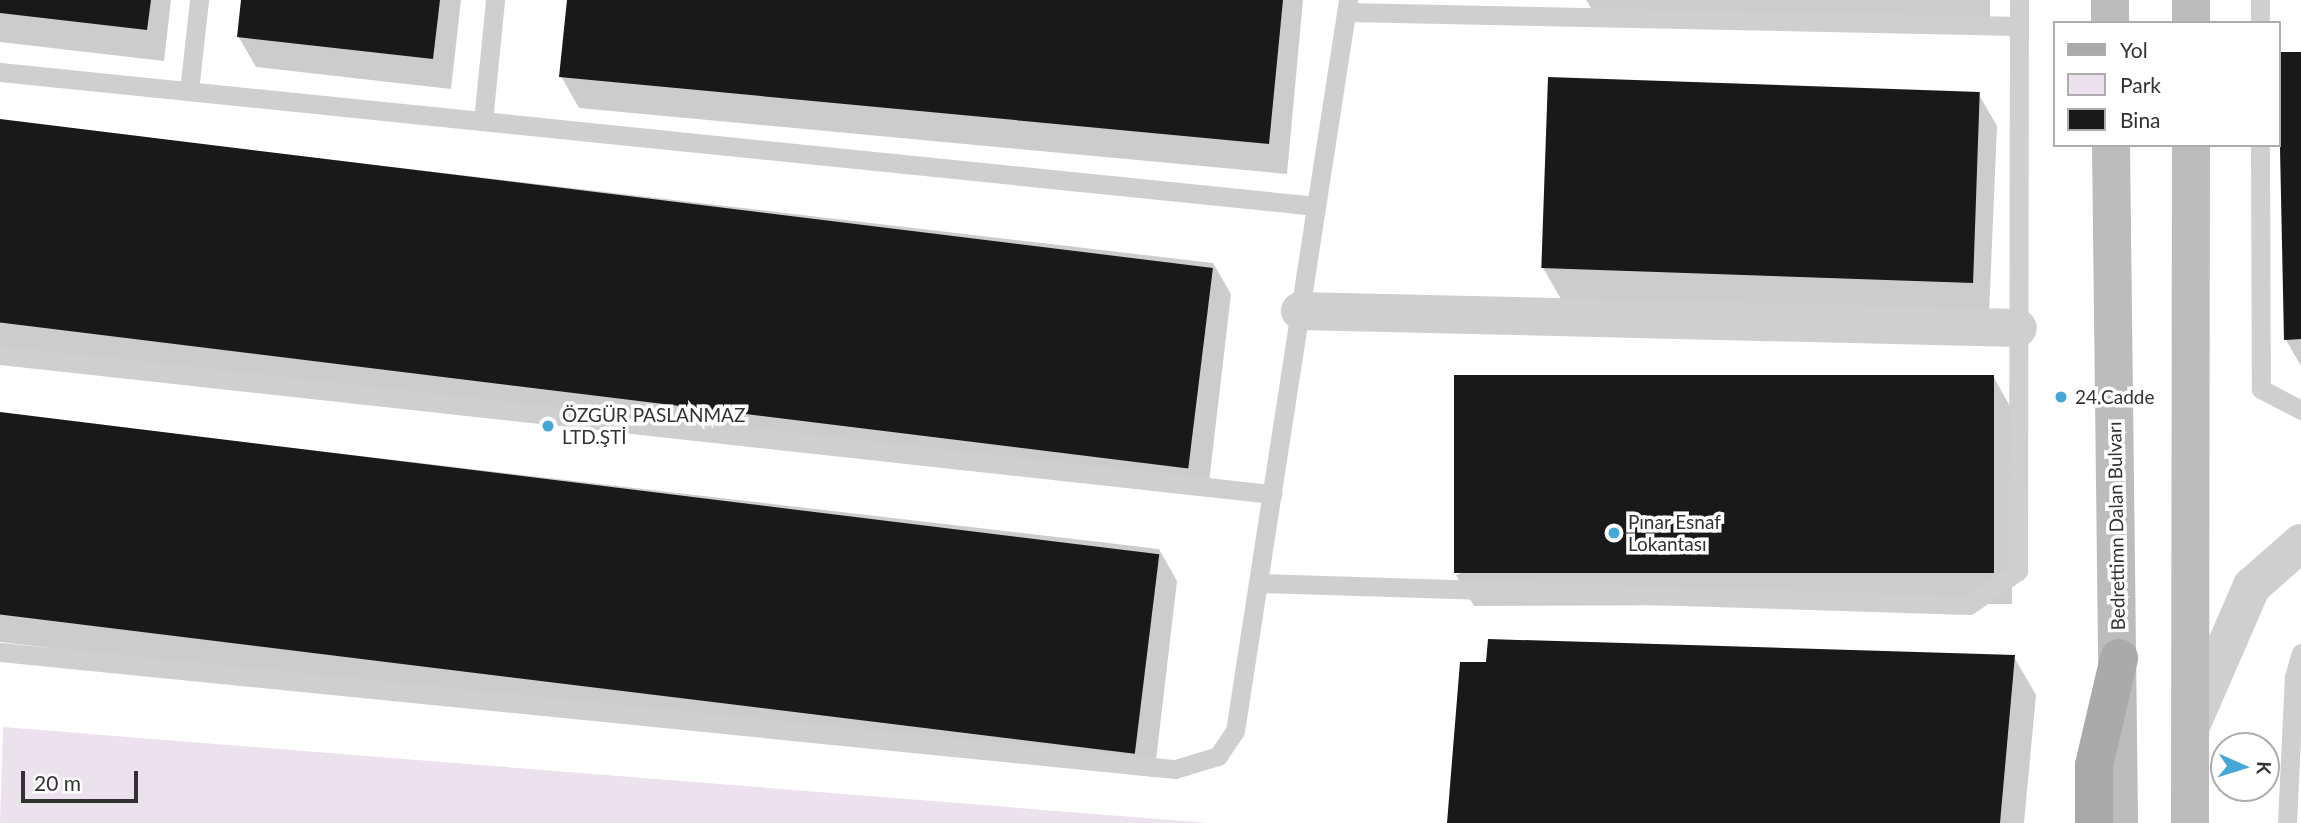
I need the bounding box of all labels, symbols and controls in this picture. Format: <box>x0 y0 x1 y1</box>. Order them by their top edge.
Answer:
legend <box>2052 21 2280 147</box>
text: Yol <box>2120 37 2148 62</box>
text: Park <box>2120 72 2161 97</box>
text: Bina <box>2120 107 2161 132</box>
place label: 24.Cadde <box>2075 386 2155 408</box>
marker: 24.Cadde <box>2053 389 2069 405</box>
place label: ÖZGÜR PASLANMAZ LTD.ŞTİ <box>562 404 745 448</box>
marker: ÖZGÜR PASLANMAZ LTD.ŞTİ <box>540 418 556 434</box>
street label: Bedrettimn Dalan Bulvarı <box>2103 421 2129 631</box>
place label: Pınar Esnaf Lokantası <box>1628 511 1721 555</box>
marker: Pınar Esnaf Lokantası <box>1606 525 1622 541</box>
north arrow <box>2210 732 2280 802</box>
scale bar <box>24 756 142 800</box>
text: K <box>2253 761 2276 775</box>
text: 20 m <box>34 770 81 795</box>

